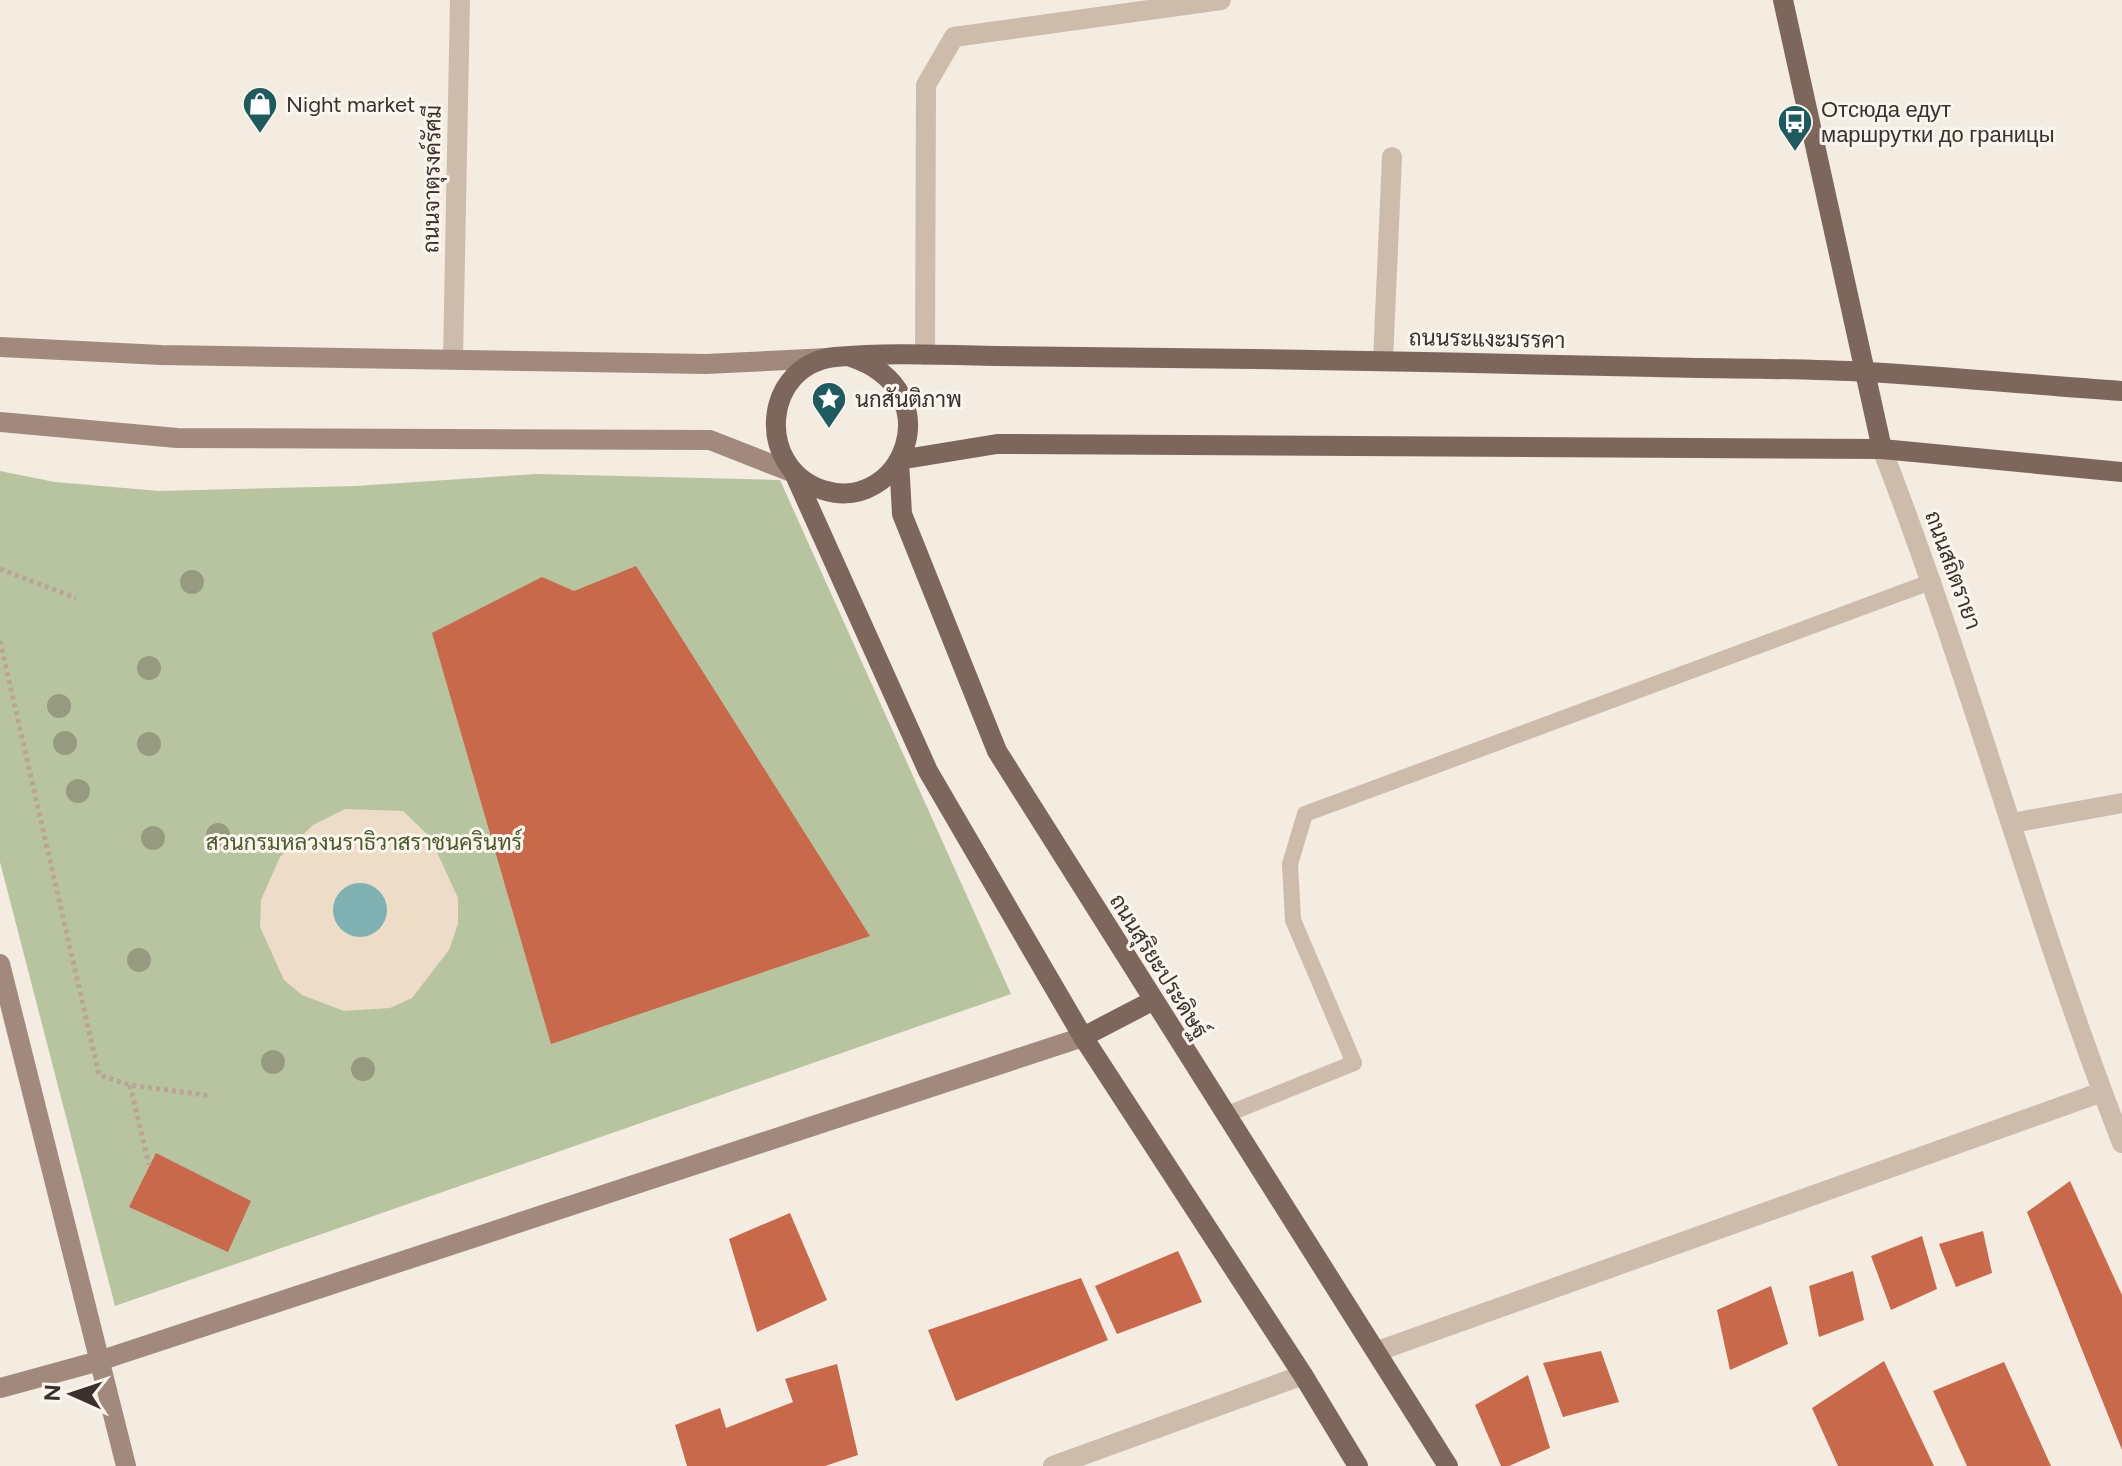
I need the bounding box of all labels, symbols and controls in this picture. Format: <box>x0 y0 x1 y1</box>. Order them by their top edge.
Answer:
shop icon: Night market <box>241 85 279 135</box>
place label: Night market <box>286 91 415 118</box>
place label: Отсюда едут маршрутки до границы <box>1821 96 2055 148</box>
bus stop icon: Отсюда едут маршрутки до границы <box>1776 103 1814 153</box>
street label: ถนนจาตุรงค์รัศมี <box>416 105 449 253</box>
street label: ถนนระแงะมรรคา <box>1409 324 1565 354</box>
place icon: นกสันติภาพ <box>810 380 848 430</box>
place label: นกสันติภาพ <box>855 386 962 413</box>
street label: ถนนสถิตรายา <box>1919 507 1987 633</box>
park label: สวนกรมหลวงนราธิวาสราชนครินทร์ <box>206 828 522 856</box>
street label: ถนนสุริยะประดิษฐ์ <box>1102 888 1215 1044</box>
north arrow <box>32 1354 112 1434</box>
text: N <box>39 1384 66 1402</box>

